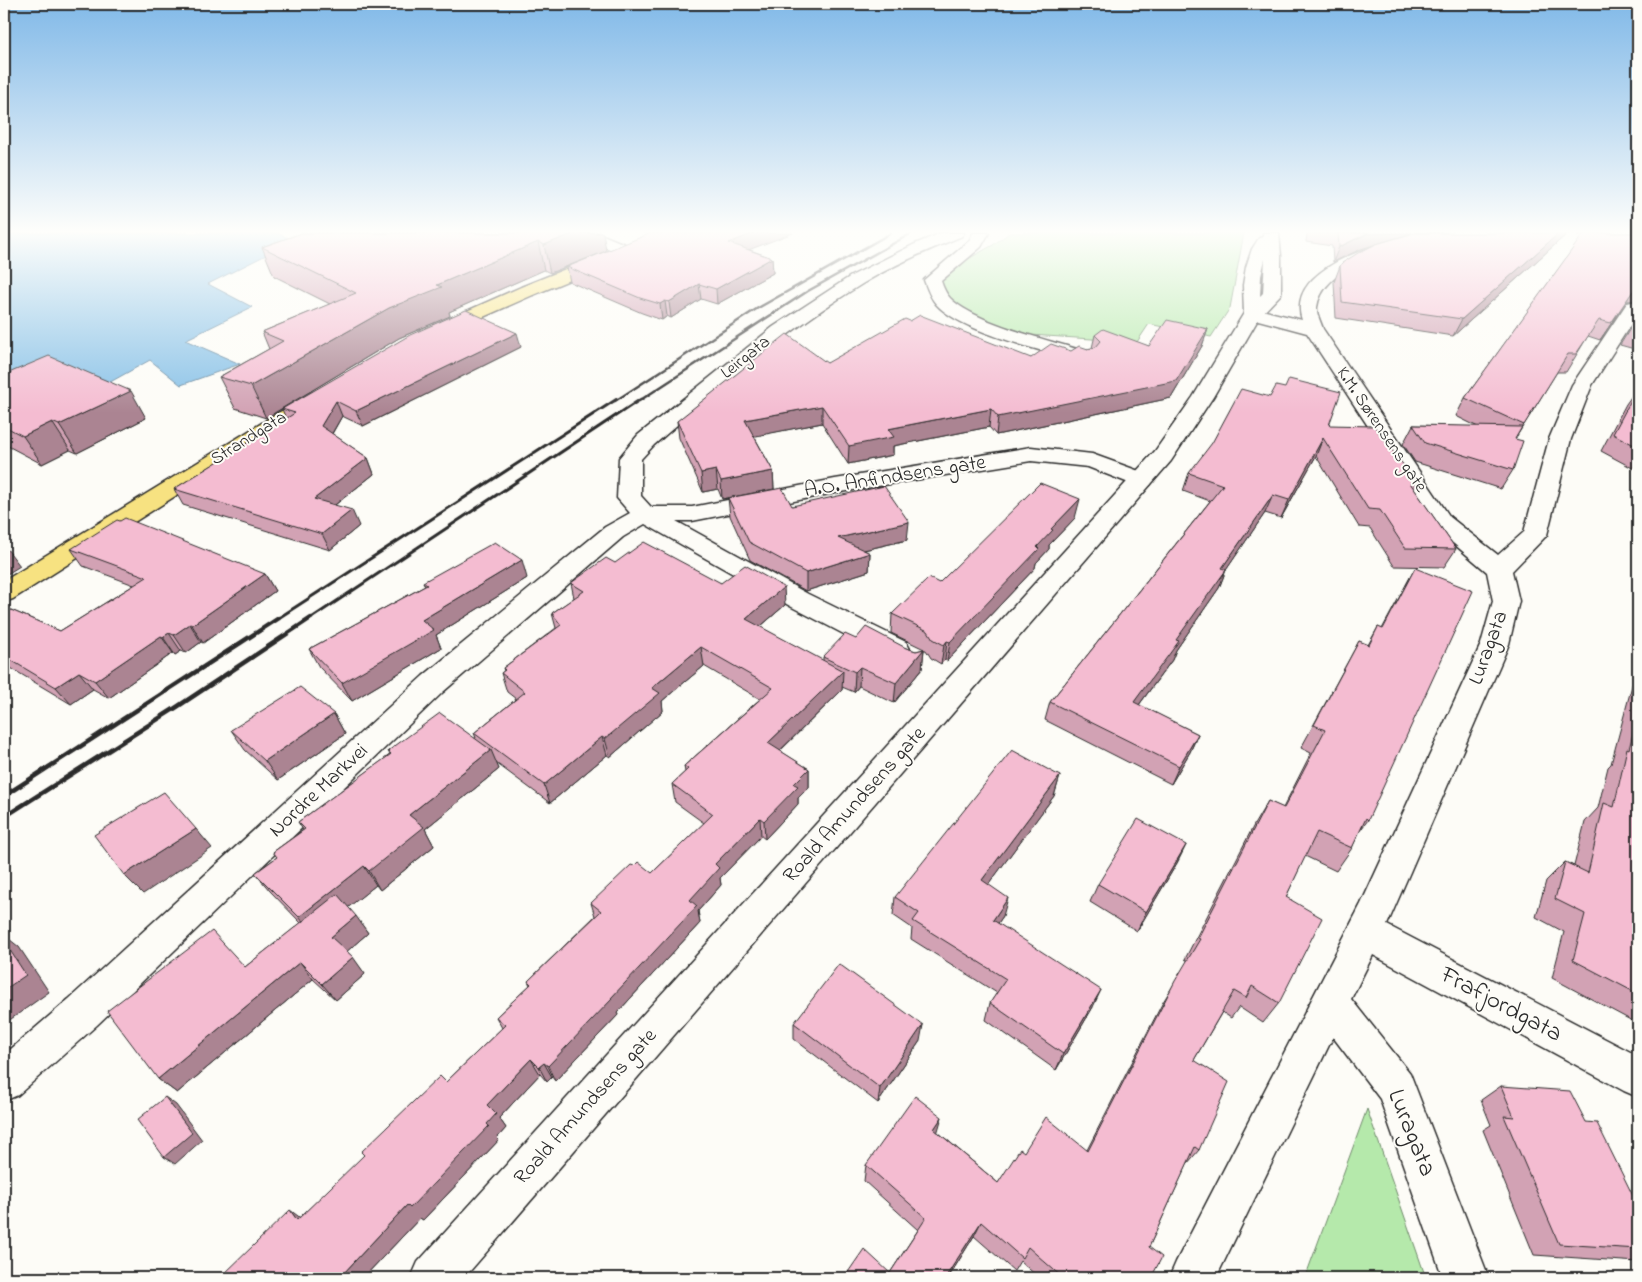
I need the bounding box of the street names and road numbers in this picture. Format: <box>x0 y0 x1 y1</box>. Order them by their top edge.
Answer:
street label: Leirgata <box>716 330 777 387</box>
street label: K.M. Sørensens gate <box>1328 362 1433 499</box>
street label: Strandgata <box>206 405 293 474</box>
street label: A.O. Anfindsens gate <box>802 448 989 508</box>
street label: Luragata <box>1462 607 1518 690</box>
street label: Roald Amundsens gate <box>776 720 935 891</box>
street label: Nordre Markvei <box>263 737 375 845</box>
street label: Frafjordgata <box>1432 957 1568 1053</box>
street label: Roald Amundsens gate <box>507 1022 666 1193</box>
street label: Luragata <box>1376 1084 1445 1182</box>

